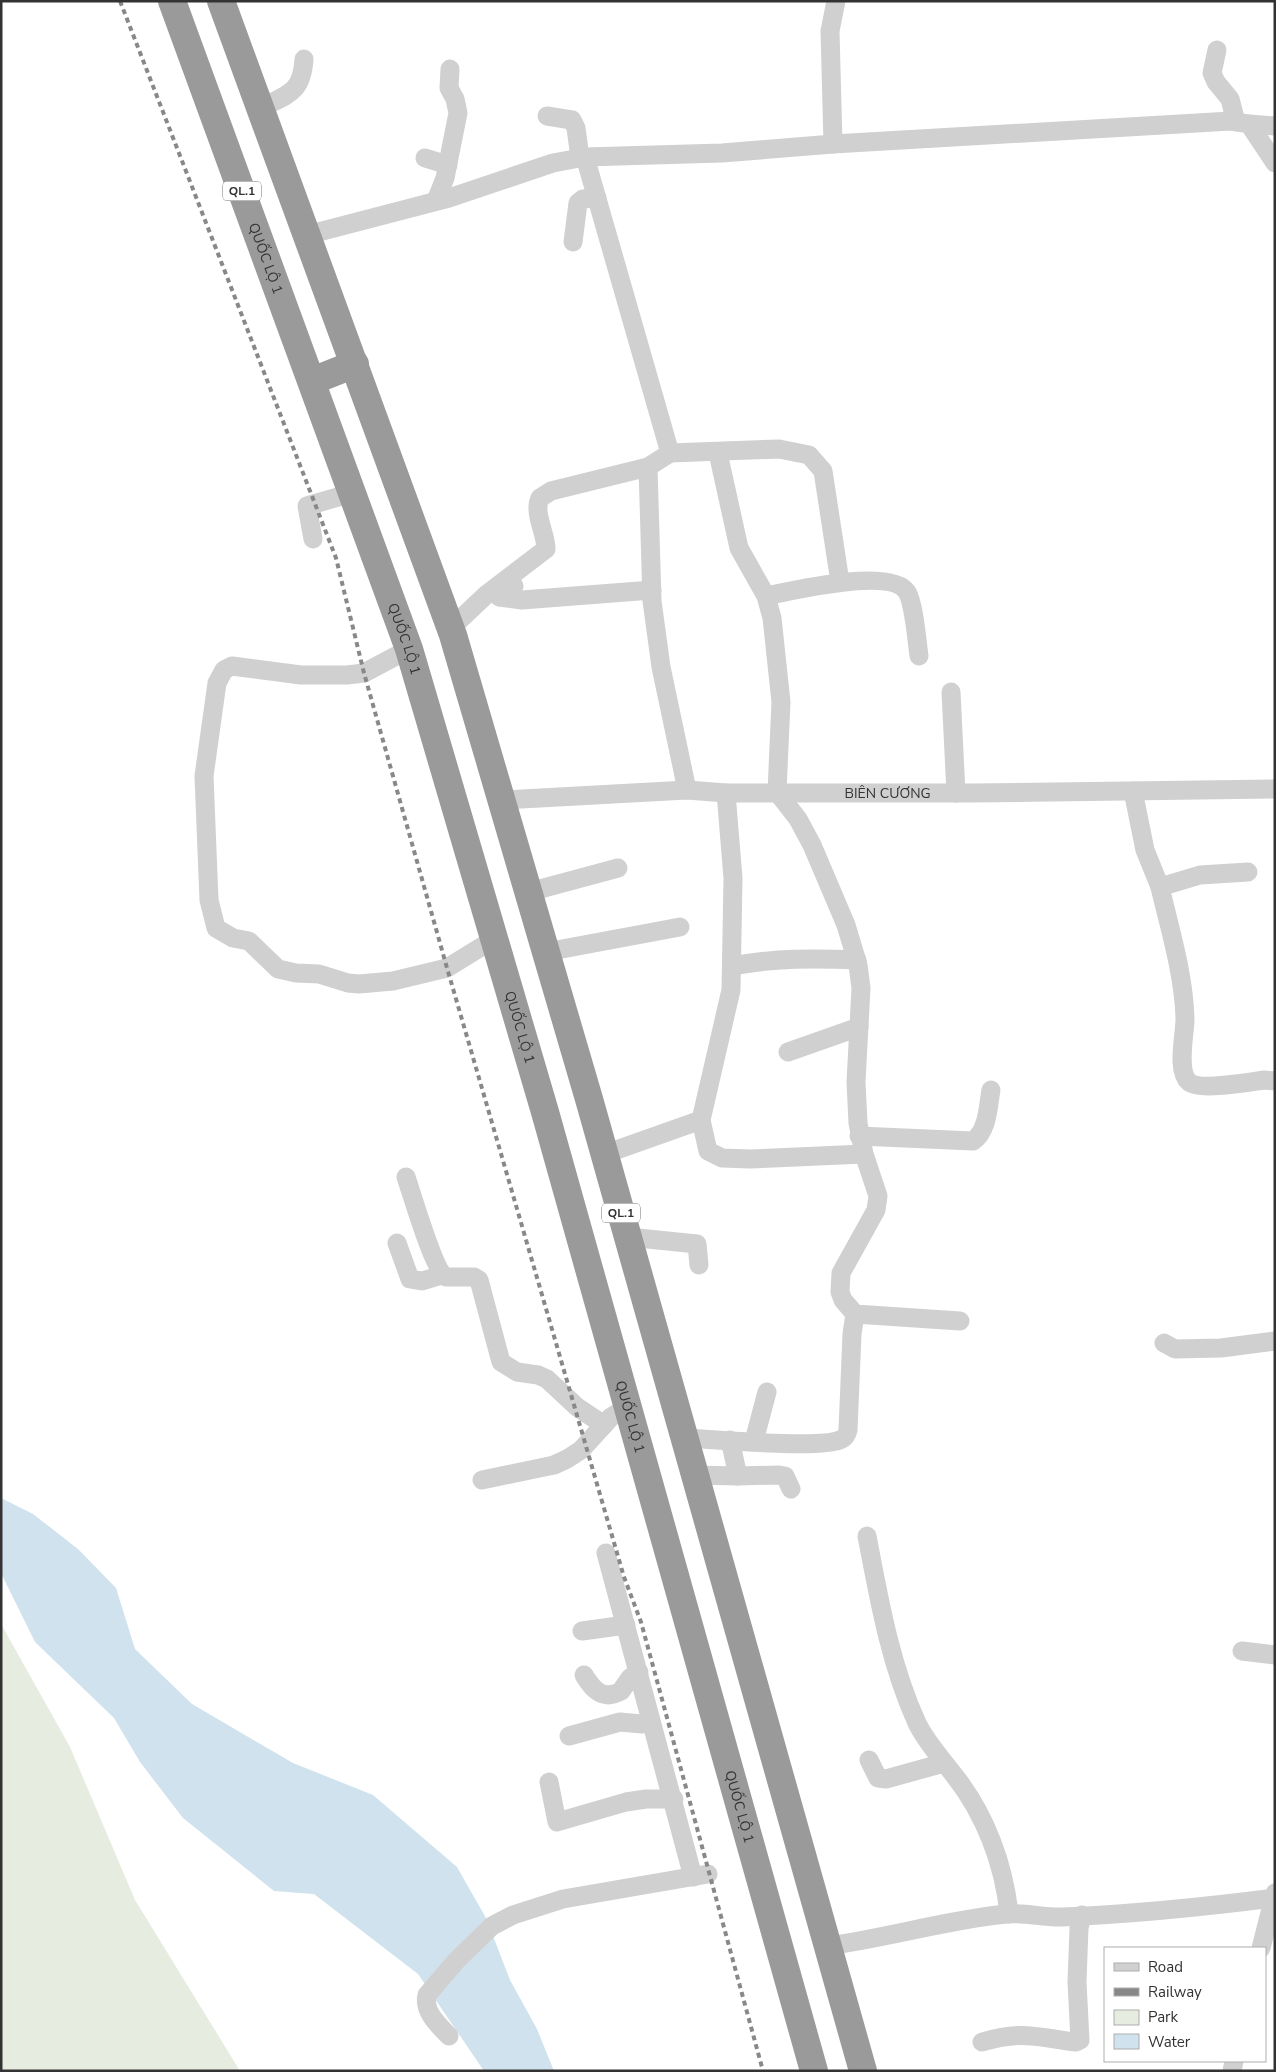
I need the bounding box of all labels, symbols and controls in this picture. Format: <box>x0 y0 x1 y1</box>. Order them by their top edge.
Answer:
road number: QL.1 <box>223 182 261 200</box>
street label: QUỐC LỘ 1 <box>244 220 288 297</box>
street label: QUỐC LỘ 1 <box>383 600 426 677</box>
street label: BIÊN CƯƠNG <box>845 784 931 803</box>
street label: QUỐC LỘ 1 <box>500 989 540 1066</box>
road number: QL.1 <box>602 1204 640 1222</box>
street label: QUỐC LỘ 1 <box>611 1378 650 1455</box>
street label: QUỐC LỘ 1 <box>721 1768 759 1845</box>
legend <box>1104 1947 1266 2062</box>
text: Road <box>1148 1957 1183 1977</box>
text: Railway <box>1148 1982 1202 2002</box>
text: Park <box>1148 2007 1178 2027</box>
text: Water <box>1148 2032 1191 2052</box>

